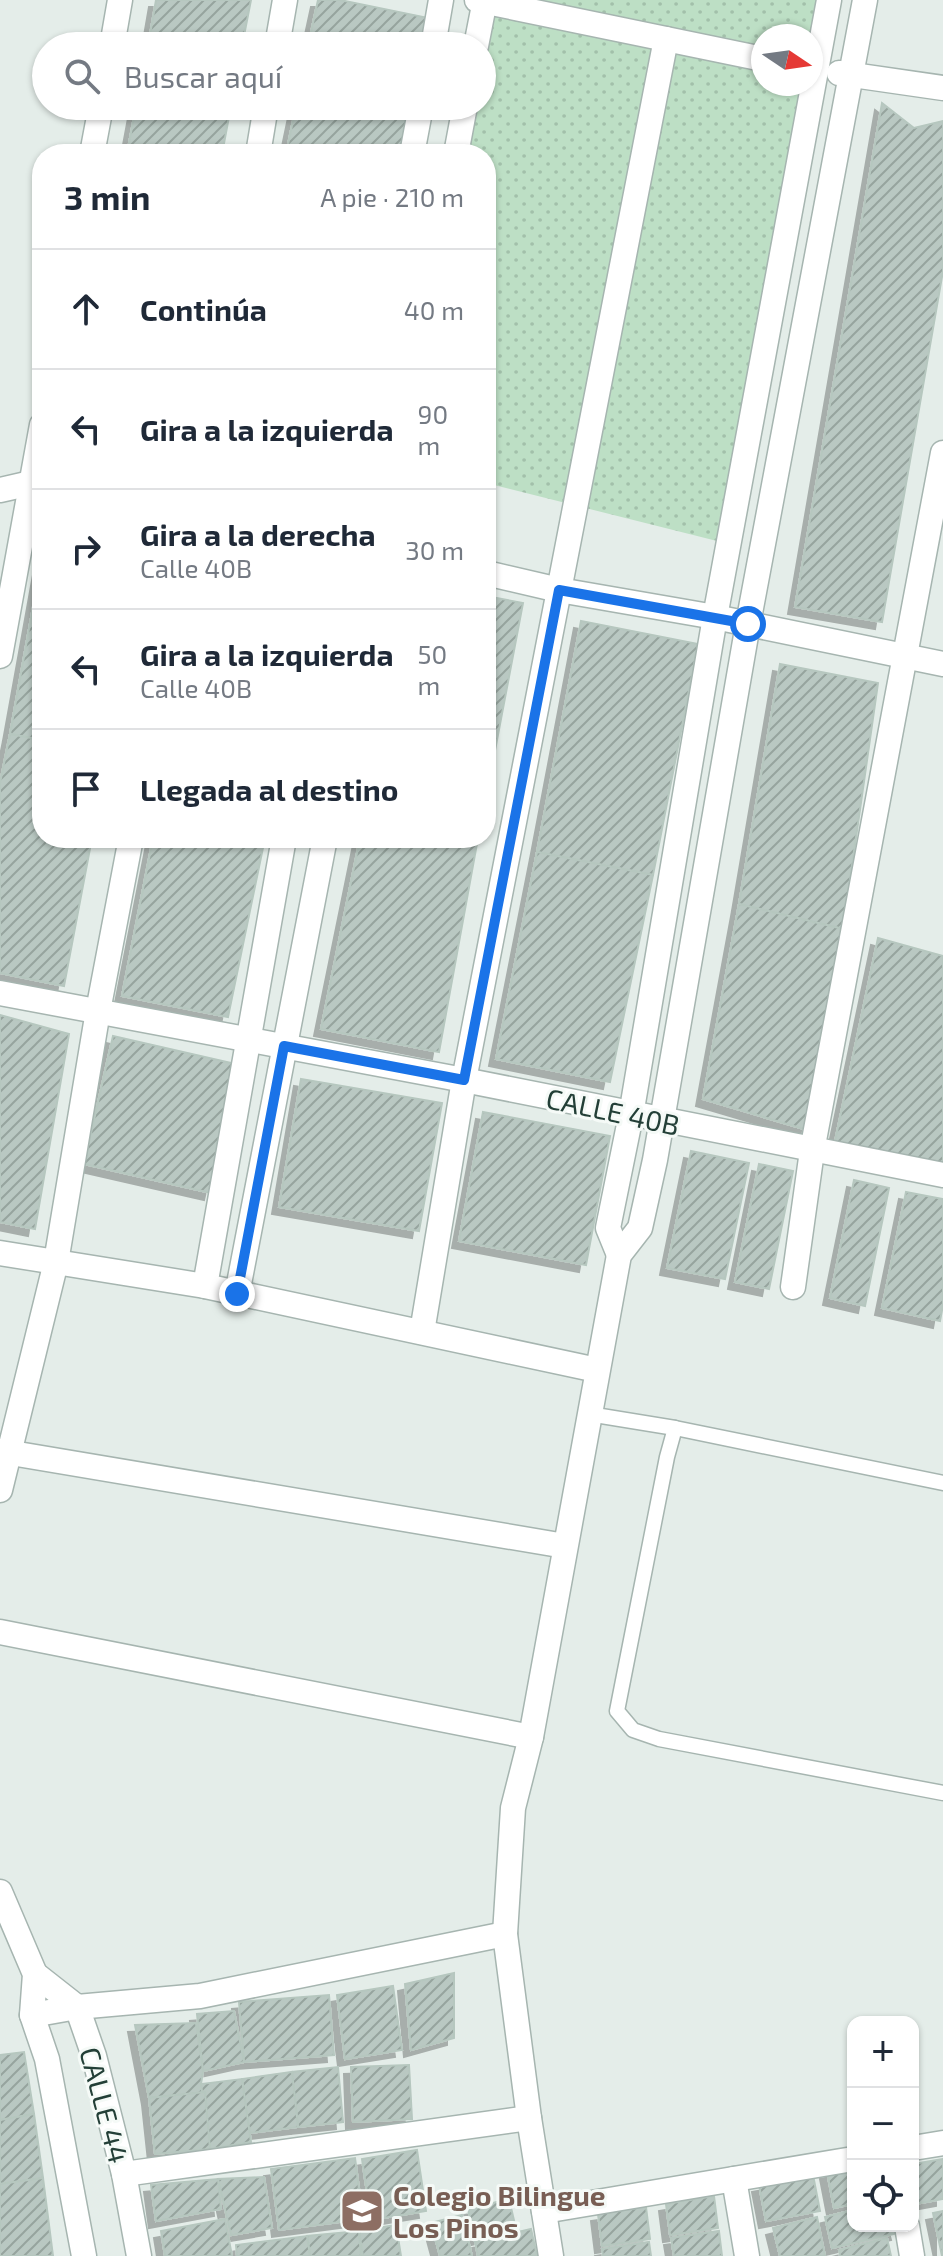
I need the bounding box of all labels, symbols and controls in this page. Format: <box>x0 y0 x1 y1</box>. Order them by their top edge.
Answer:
north arrow <box>751 24 823 96</box>
search box <box>32 32 496 120</box>
icon: search <box>60 54 104 98</box>
text: Buscar aquí <box>124 58 282 94</box>
text: 3 min <box>64 176 150 217</box>
text: A pie · 210 m <box>320 181 464 212</box>
icon: ahead <box>64 287 108 331</box>
text: Continúa <box>140 291 267 327</box>
text: 40 m <box>404 294 464 325</box>
text: 90 m <box>418 398 448 460</box>
icon: left <box>64 407 108 451</box>
text: Gira a la izquierda <box>140 411 394 447</box>
text: Gira a la derecha <box>140 516 376 552</box>
icon: right <box>64 527 108 571</box>
text: 30 m <box>405 534 464 565</box>
text: Calle 40B <box>140 552 252 583</box>
route start <box>730 606 766 642</box>
text: Gira a la izquierda <box>140 636 394 672</box>
text: 50 m <box>418 638 447 700</box>
icon: left <box>64 647 108 691</box>
text: Calle 40B <box>140 672 252 703</box>
icon: arrive <box>64 767 108 811</box>
text: Llegada al destino <box>140 771 399 807</box>
street label: CALLE 40B <box>543 1080 683 1142</box>
route end <box>219 1276 255 1312</box>
map controls <box>847 2016 919 2232</box>
button: + <box>847 2016 919 2088</box>
street label: CALLE 44 <box>73 2043 137 2167</box>
button: − <box>847 2088 919 2160</box>
button: locate <box>847 2160 919 2232</box>
place label: Colegio Bilingue Los Pinos <box>393 2178 606 2244</box>
school or university icon: Colegio Bilingue Los Pinos <box>338 2187 386 2235</box>

